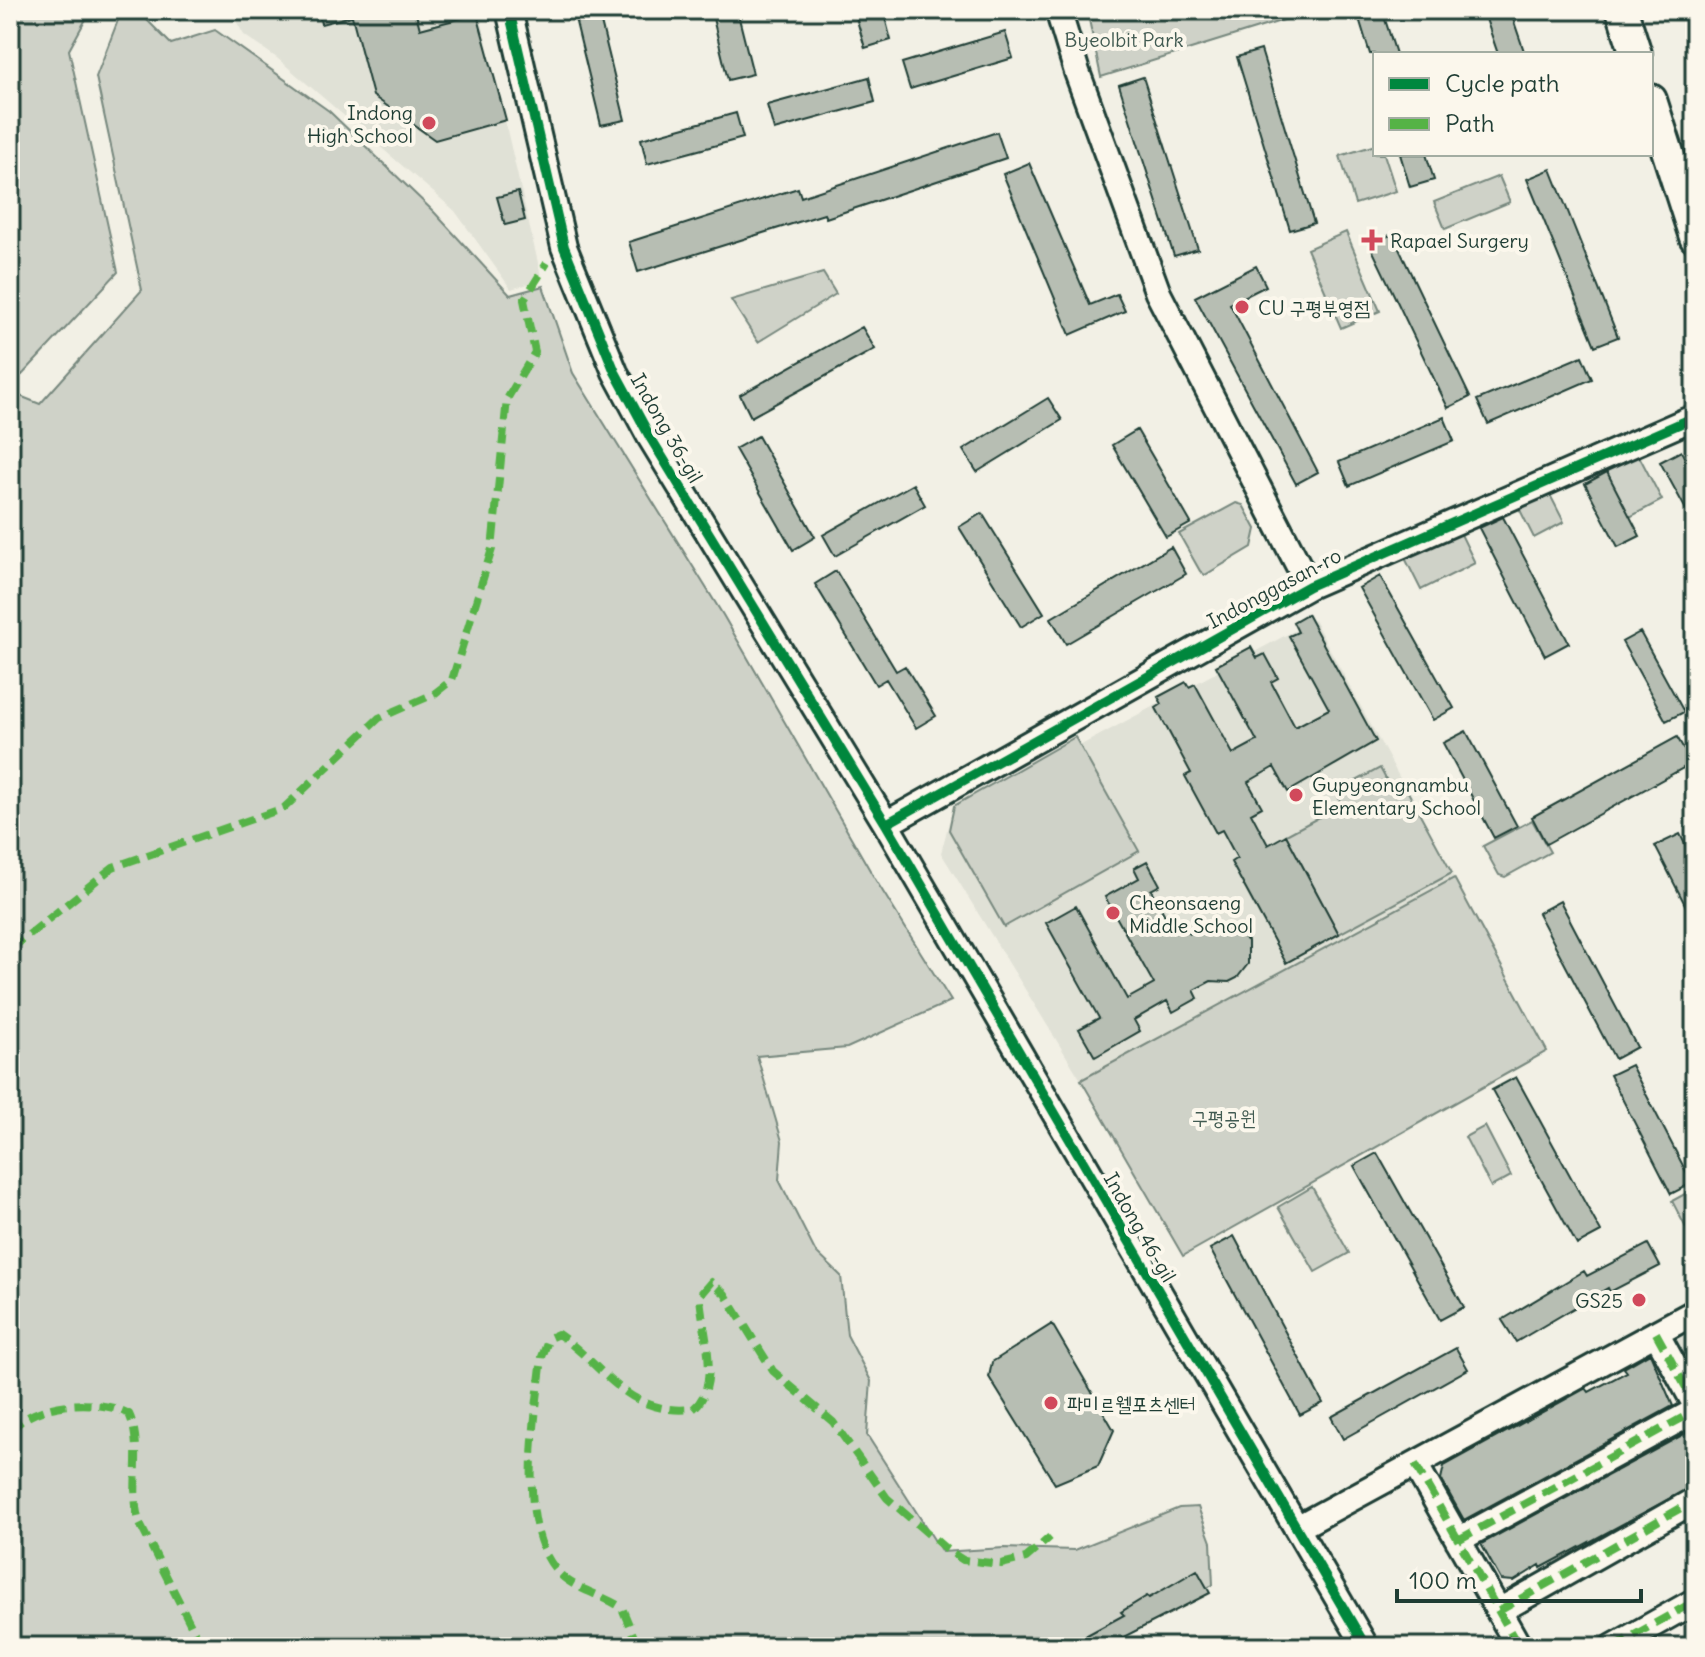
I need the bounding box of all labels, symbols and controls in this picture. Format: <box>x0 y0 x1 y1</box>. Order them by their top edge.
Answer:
park label: Byeolbit Park <box>1064 27 1184 52</box>
legend <box>1373 52 1653 156</box>
text: Cycle path <box>1445 68 1560 98</box>
place label: Indong High School <box>307 100 413 148</box>
text: Path <box>1445 108 1495 138</box>
marker: Indong High School <box>420 114 438 132</box>
place label: Rapael Surgery <box>1390 228 1529 253</box>
marker: Rapael Surgery <box>1361 229 1383 251</box>
place label: CU 구평부영점 <box>1258 295 1370 320</box>
marker: CU 구평부영점 <box>1233 298 1251 316</box>
street label: Indong 36-gil <box>626 369 708 487</box>
street label: Indonggasan-ro <box>1203 542 1345 634</box>
place label: Gupyeongnambu Elementary School <box>1312 772 1481 820</box>
marker: Gupyeongnambu Elementary School <box>1287 786 1305 804</box>
place label: Cheonsaeng Middle School <box>1129 890 1253 938</box>
marker: Cheonsaeng Middle School <box>1104 904 1122 922</box>
park label: 구평공원 <box>1192 1105 1256 1130</box>
street label: Indong 46-gil <box>1099 1168 1181 1286</box>
place label: GS25 <box>1575 1288 1623 1313</box>
marker: GS25 <box>1630 1291 1648 1309</box>
place label: 파미르웰포츠센터 <box>1067 1391 1196 1416</box>
marker: 파미르웰포츠센터 <box>1042 1394 1060 1412</box>
scale bar <box>1397 1553 1641 1603</box>
text: 100 m <box>1409 1565 1477 1595</box>

